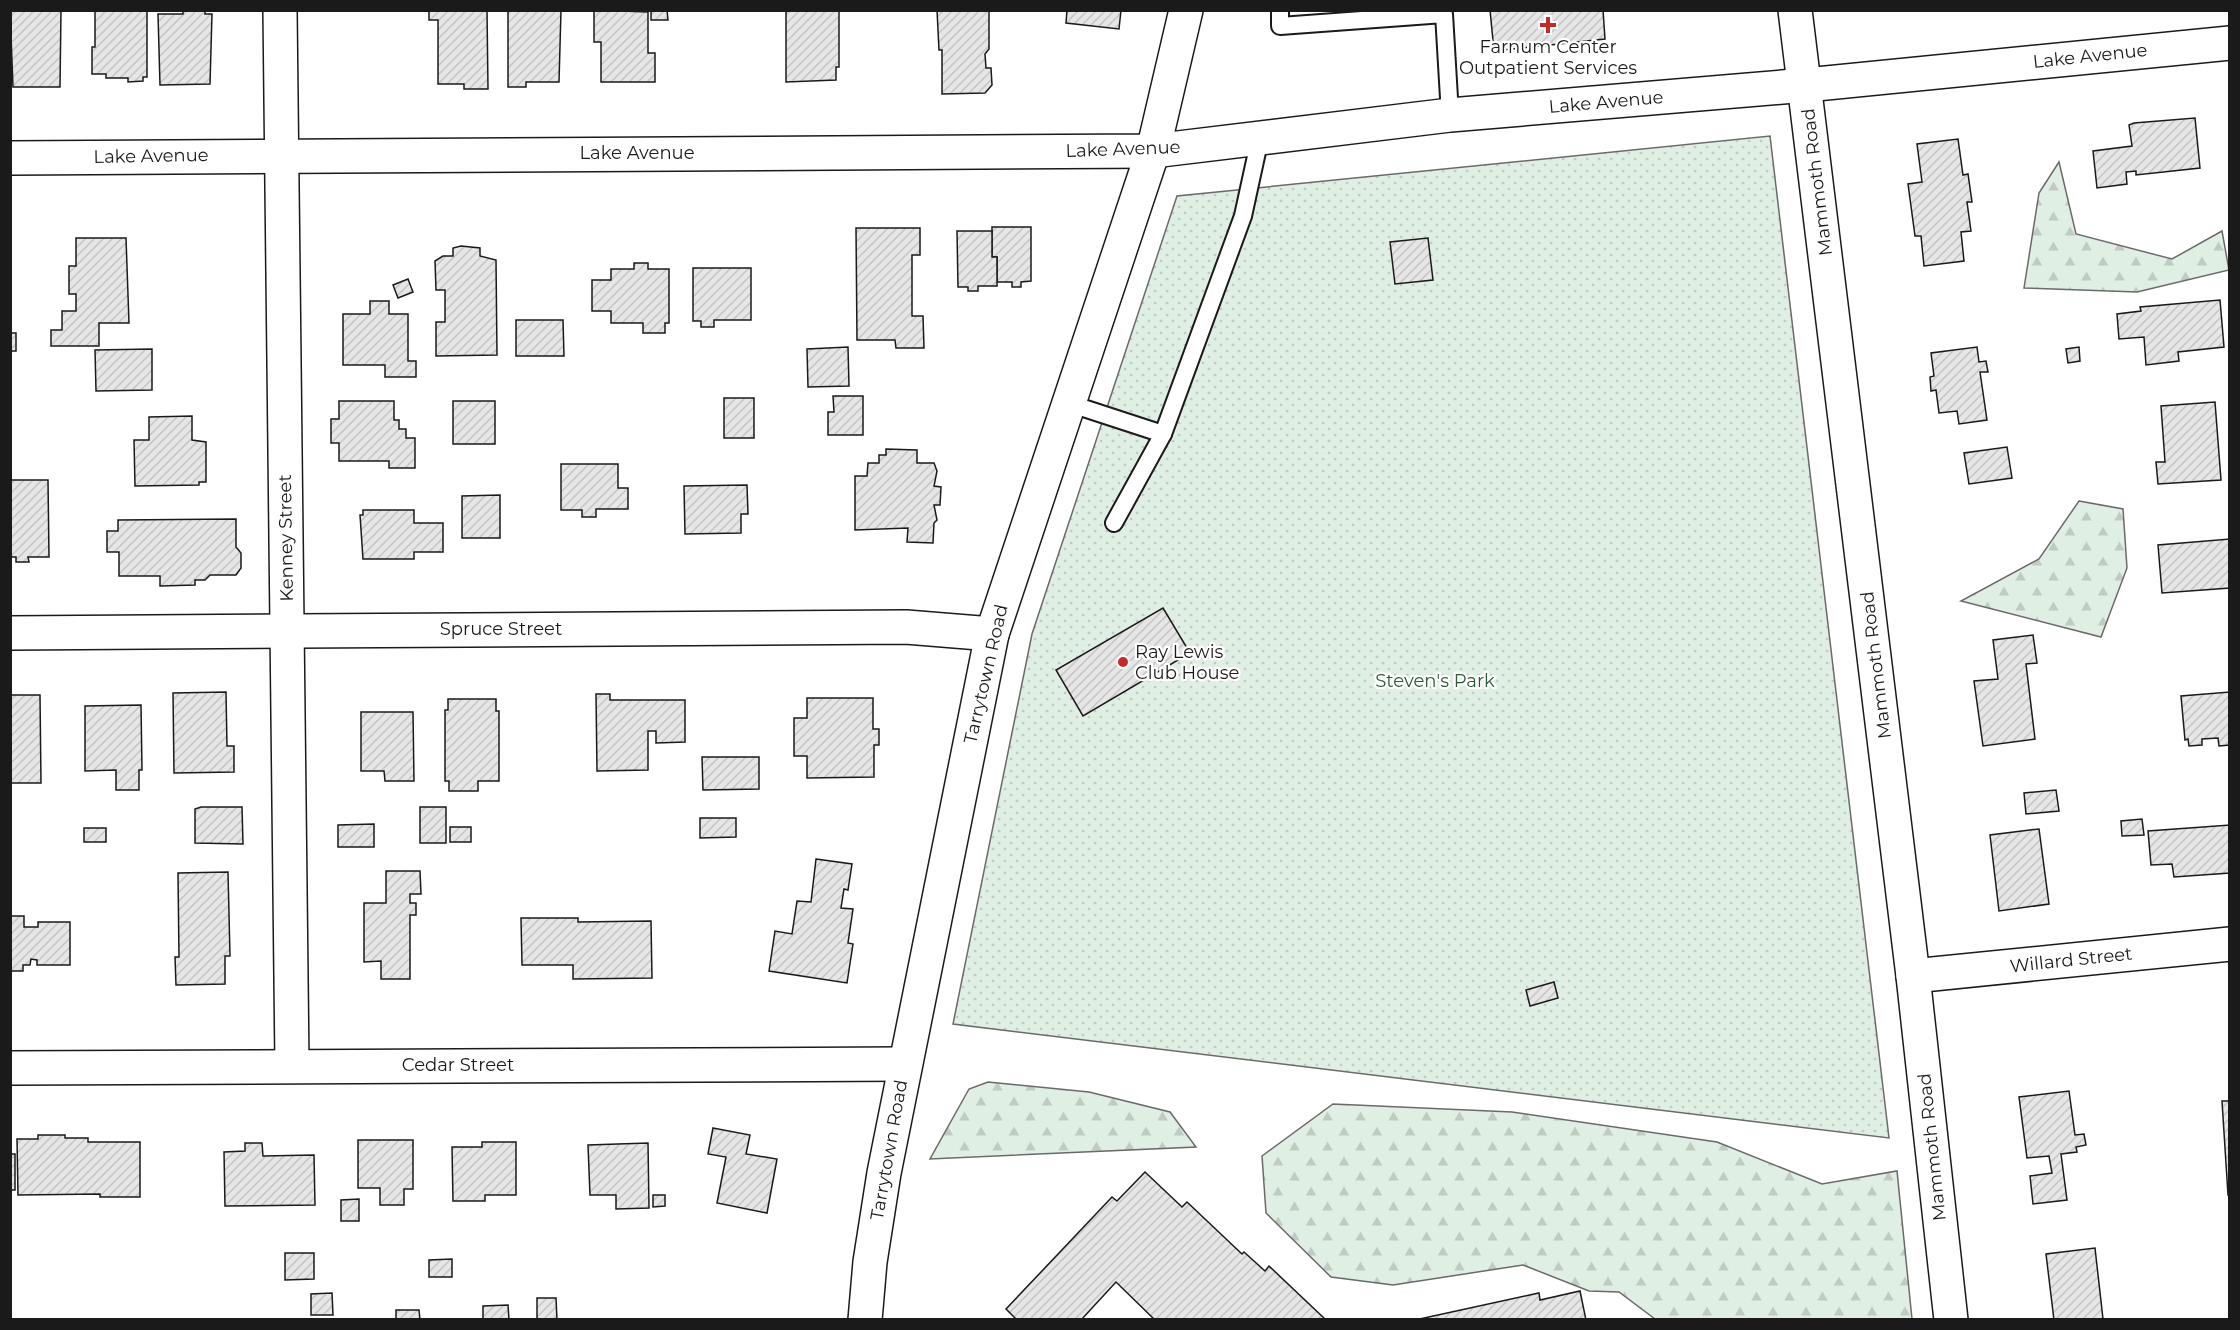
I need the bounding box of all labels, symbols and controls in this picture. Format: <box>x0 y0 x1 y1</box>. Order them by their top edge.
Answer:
marker: Farnum Center Outpatient Services <box>1539 16 1557 34</box>
place label: Farnum Center Outpatient Services <box>1459 36 1637 79</box>
street label: Lake Avenue <box>2032 39 2149 73</box>
street label: Lake Avenue <box>1548 86 1664 118</box>
street label: Mammoth Road <box>1797 107 1837 257</box>
street label: Lake Avenue <box>1065 136 1181 162</box>
street label: Lake Avenue <box>579 142 695 164</box>
street label: Lake Avenue <box>93 144 209 168</box>
street label: Kenney Street <box>274 474 298 602</box>
street label: Mammoth Road <box>1856 590 1896 740</box>
street label: Tarrytown Road <box>959 602 1013 746</box>
street label: Spruce Street <box>440 618 562 640</box>
place label: Ray Lewis Club House <box>1135 641 1239 684</box>
marker: Ray Lewis Club House <box>1116 655 1130 669</box>
park label: Steven's Park <box>1375 670 1495 692</box>
street label: Willard Street <box>2009 943 2133 977</box>
street label: Cedar Street <box>402 1054 514 1076</box>
street label: Mammoth Road <box>1913 1072 1951 1222</box>
street label: Tarrytown Road <box>866 1078 912 1222</box>

